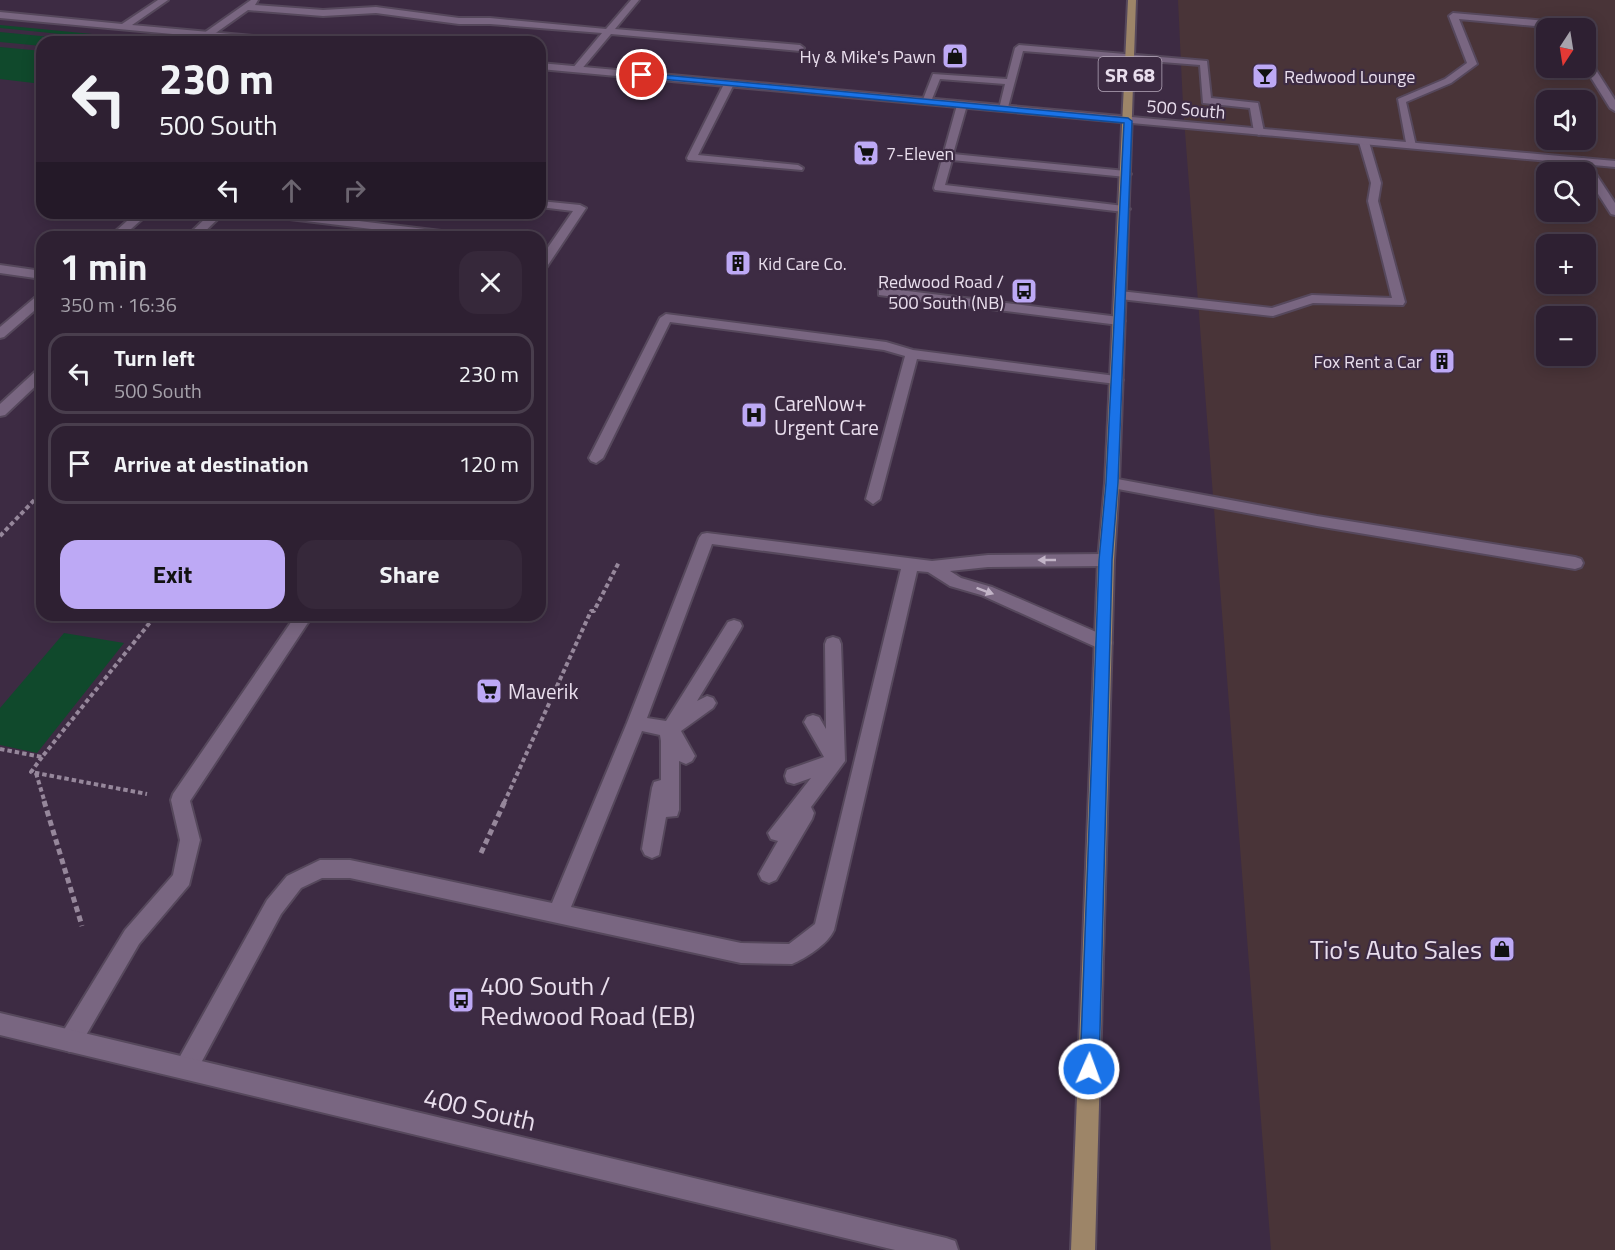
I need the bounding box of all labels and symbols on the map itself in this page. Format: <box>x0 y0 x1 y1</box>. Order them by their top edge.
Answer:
north arrow <box>1536 18 1596 78</box>
shop icon: Hy & Mike's Pawn <box>940 41 970 71</box>
place label: Hy & Mike's Pawn <box>800 43 936 70</box>
pin <box>616 49 667 100</box>
road number: SR 68 <box>1098 57 1162 91</box>
bar icon: Redwood Lounge <box>1250 61 1280 91</box>
place label: Redwood Lounge <box>1284 63 1415 90</box>
street label: 500 South <box>1145 92 1227 126</box>
supermarket icon: 7-Eleven <box>851 138 881 168</box>
place label: 7-Eleven <box>886 140 954 167</box>
building icon: Kid Care Co. <box>723 248 753 278</box>
place label: Kid Care Co. <box>758 250 847 277</box>
place label: Redwood Road / 500 South (NB) <box>878 268 1004 316</box>
bus stop icon: Redwood Road / 500 South (NB) <box>1009 276 1039 306</box>
building icon: Fox Rent a Car <box>1427 346 1457 376</box>
place label: Fox Rent a Car <box>1314 348 1422 375</box>
place label: CareNow+ Urgent Care <box>774 387 879 443</box>
hospital icon: CareNow+ Urgent Care <box>739 400 769 430</box>
one-way arrow <box>1038 555 1057 565</box>
one-way arrow <box>976 587 994 597</box>
place label: Maverik <box>508 675 579 707</box>
supermarket icon: Maverik <box>474 676 504 706</box>
place label: Tio's Auto Sales <box>1310 930 1482 969</box>
shop icon: Tio's Auto Sales <box>1487 934 1517 964</box>
place label: 400 South / Redwood Road (EB) <box>480 966 695 1035</box>
bus stop icon: 400 South / Redwood Road (EB) <box>446 985 476 1015</box>
position arrow <box>1057 1037 1121 1101</box>
street label: 400 South <box>420 1077 540 1141</box>

